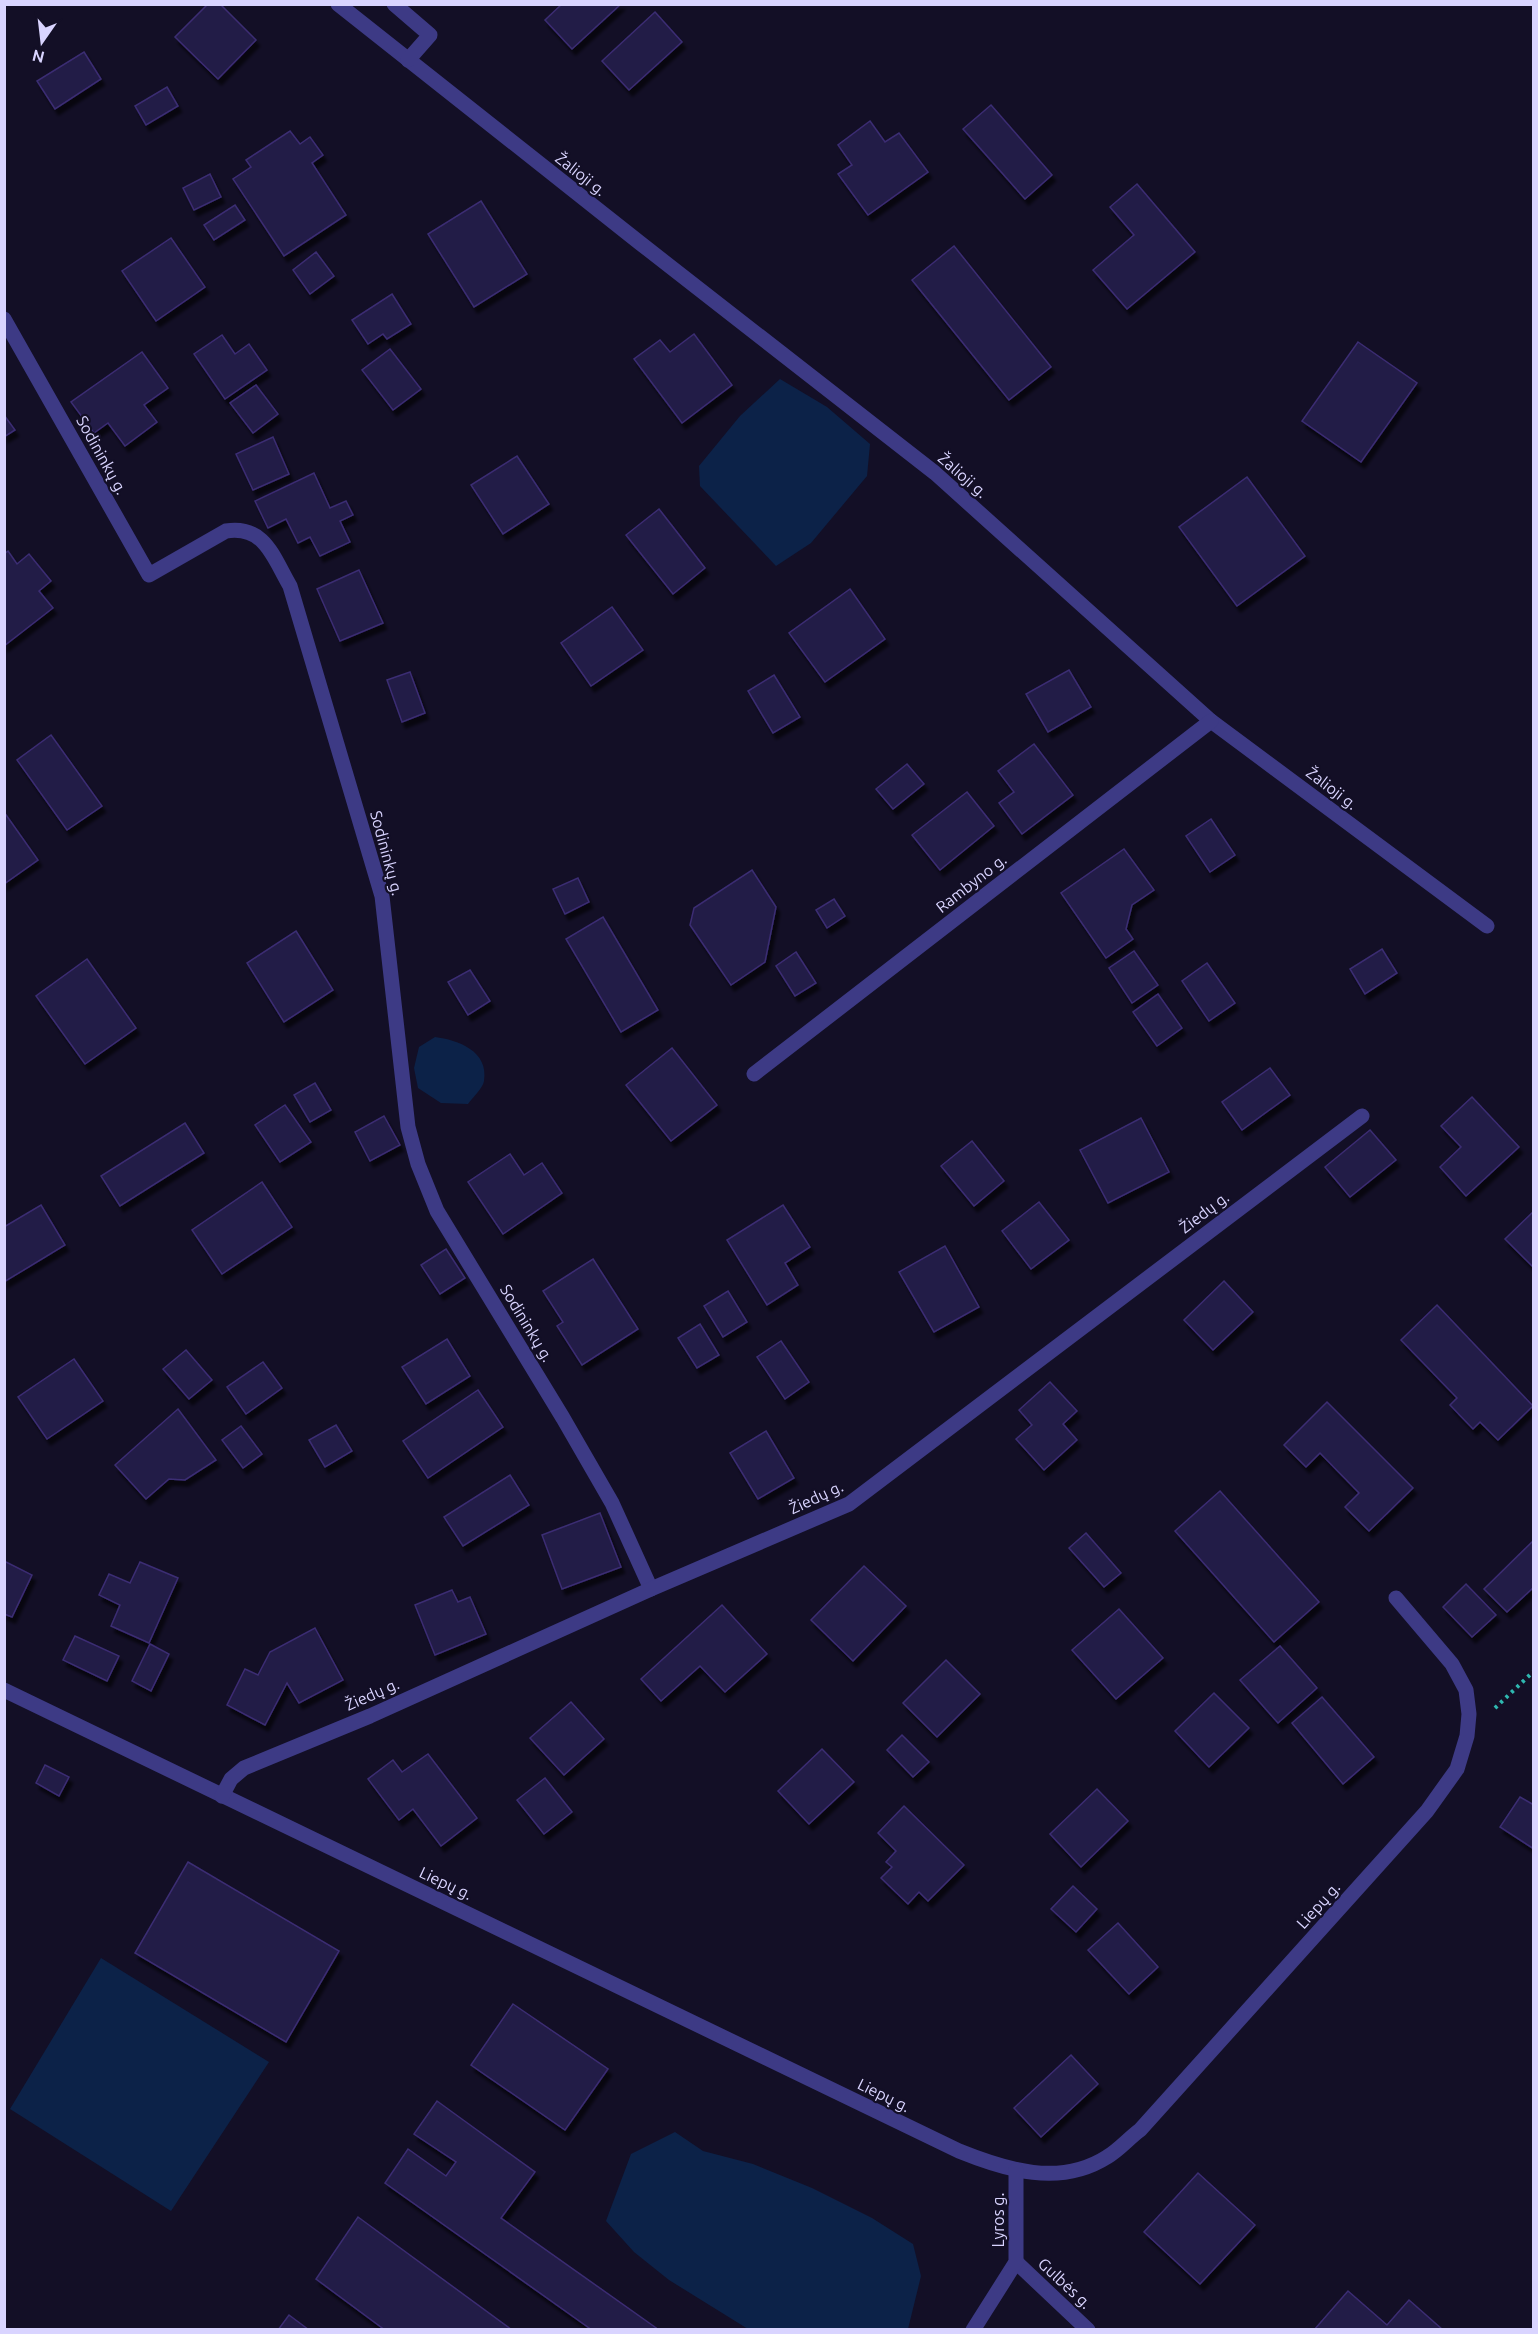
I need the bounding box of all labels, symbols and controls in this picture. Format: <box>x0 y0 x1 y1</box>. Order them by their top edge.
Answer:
north arrow <box>12 12 72 72</box>
text: N <box>30 46 46 67</box>
street label: Žalioji g. <box>552 148 611 199</box>
street label: Sodininkų g. <box>73 413 131 497</box>
street label: Žalioji g. <box>935 448 992 501</box>
street label: Žalioji g. <box>1303 762 1362 813</box>
street label: Sodininkų g. <box>367 809 407 897</box>
street label: Rambyno g. <box>932 850 1010 916</box>
street label: Žiedų g. <box>1175 1187 1232 1236</box>
street label: Sodininkų g. <box>497 1281 557 1365</box>
street label: Žiedų g. <box>786 1476 846 1517</box>
street label: Žiedų g. <box>342 1673 402 1714</box>
street label: Liepų g. <box>417 1863 475 1903</box>
street label: Liepų g. <box>1293 1878 1343 1932</box>
street label: Liepų g. <box>855 2075 913 2115</box>
street label: Lyros g. <box>989 2193 1007 2247</box>
street label: Gulbės g. <box>1035 2254 1095 2312</box>

